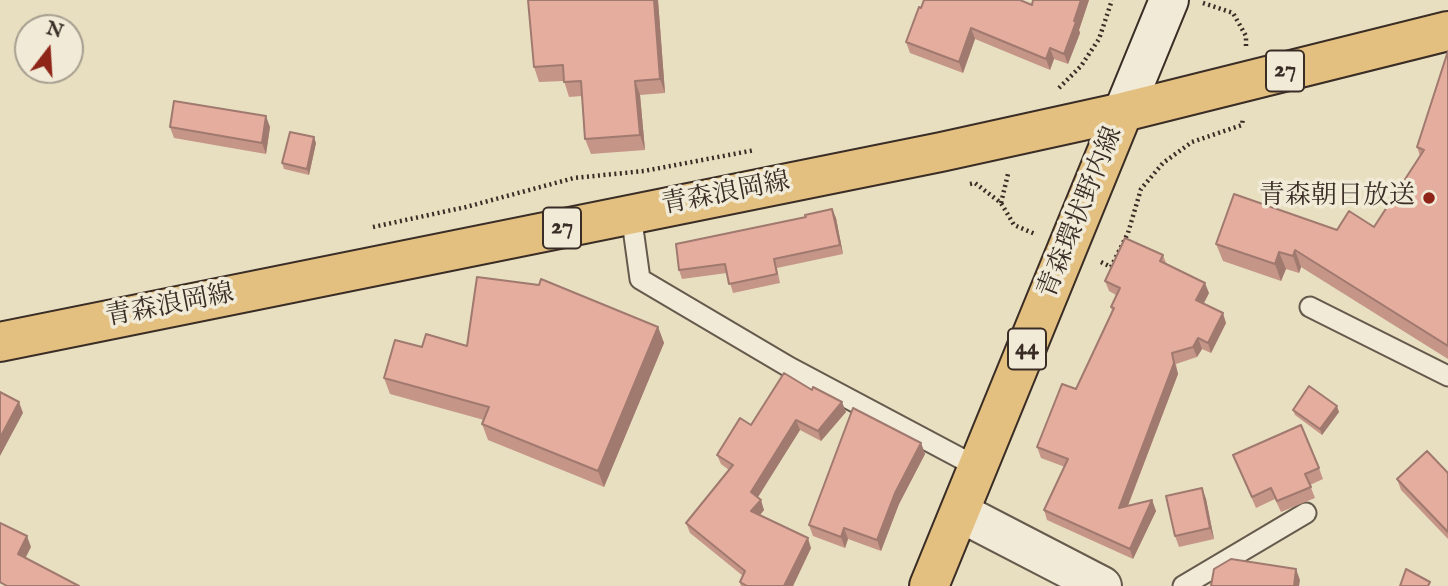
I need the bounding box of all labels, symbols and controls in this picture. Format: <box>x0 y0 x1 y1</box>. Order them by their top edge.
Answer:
north arrow <box>14 14 84 84</box>
text: N <box>43 17 66 45</box>
road number: 27 <box>1266 50 1304 92</box>
street label: 青森環状野内線 <box>1033 123 1131 303</box>
street label: 青森浪岡線 <box>659 167 793 223</box>
place label: 青森朝日放送 <box>1259 182 1415 214</box>
marker: 青森朝日放送 <box>1421 190 1437 206</box>
road number: 27 <box>543 208 581 248</box>
street label: 青森浪岡線 <box>103 279 237 335</box>
road number: 44 <box>1008 328 1046 370</box>

